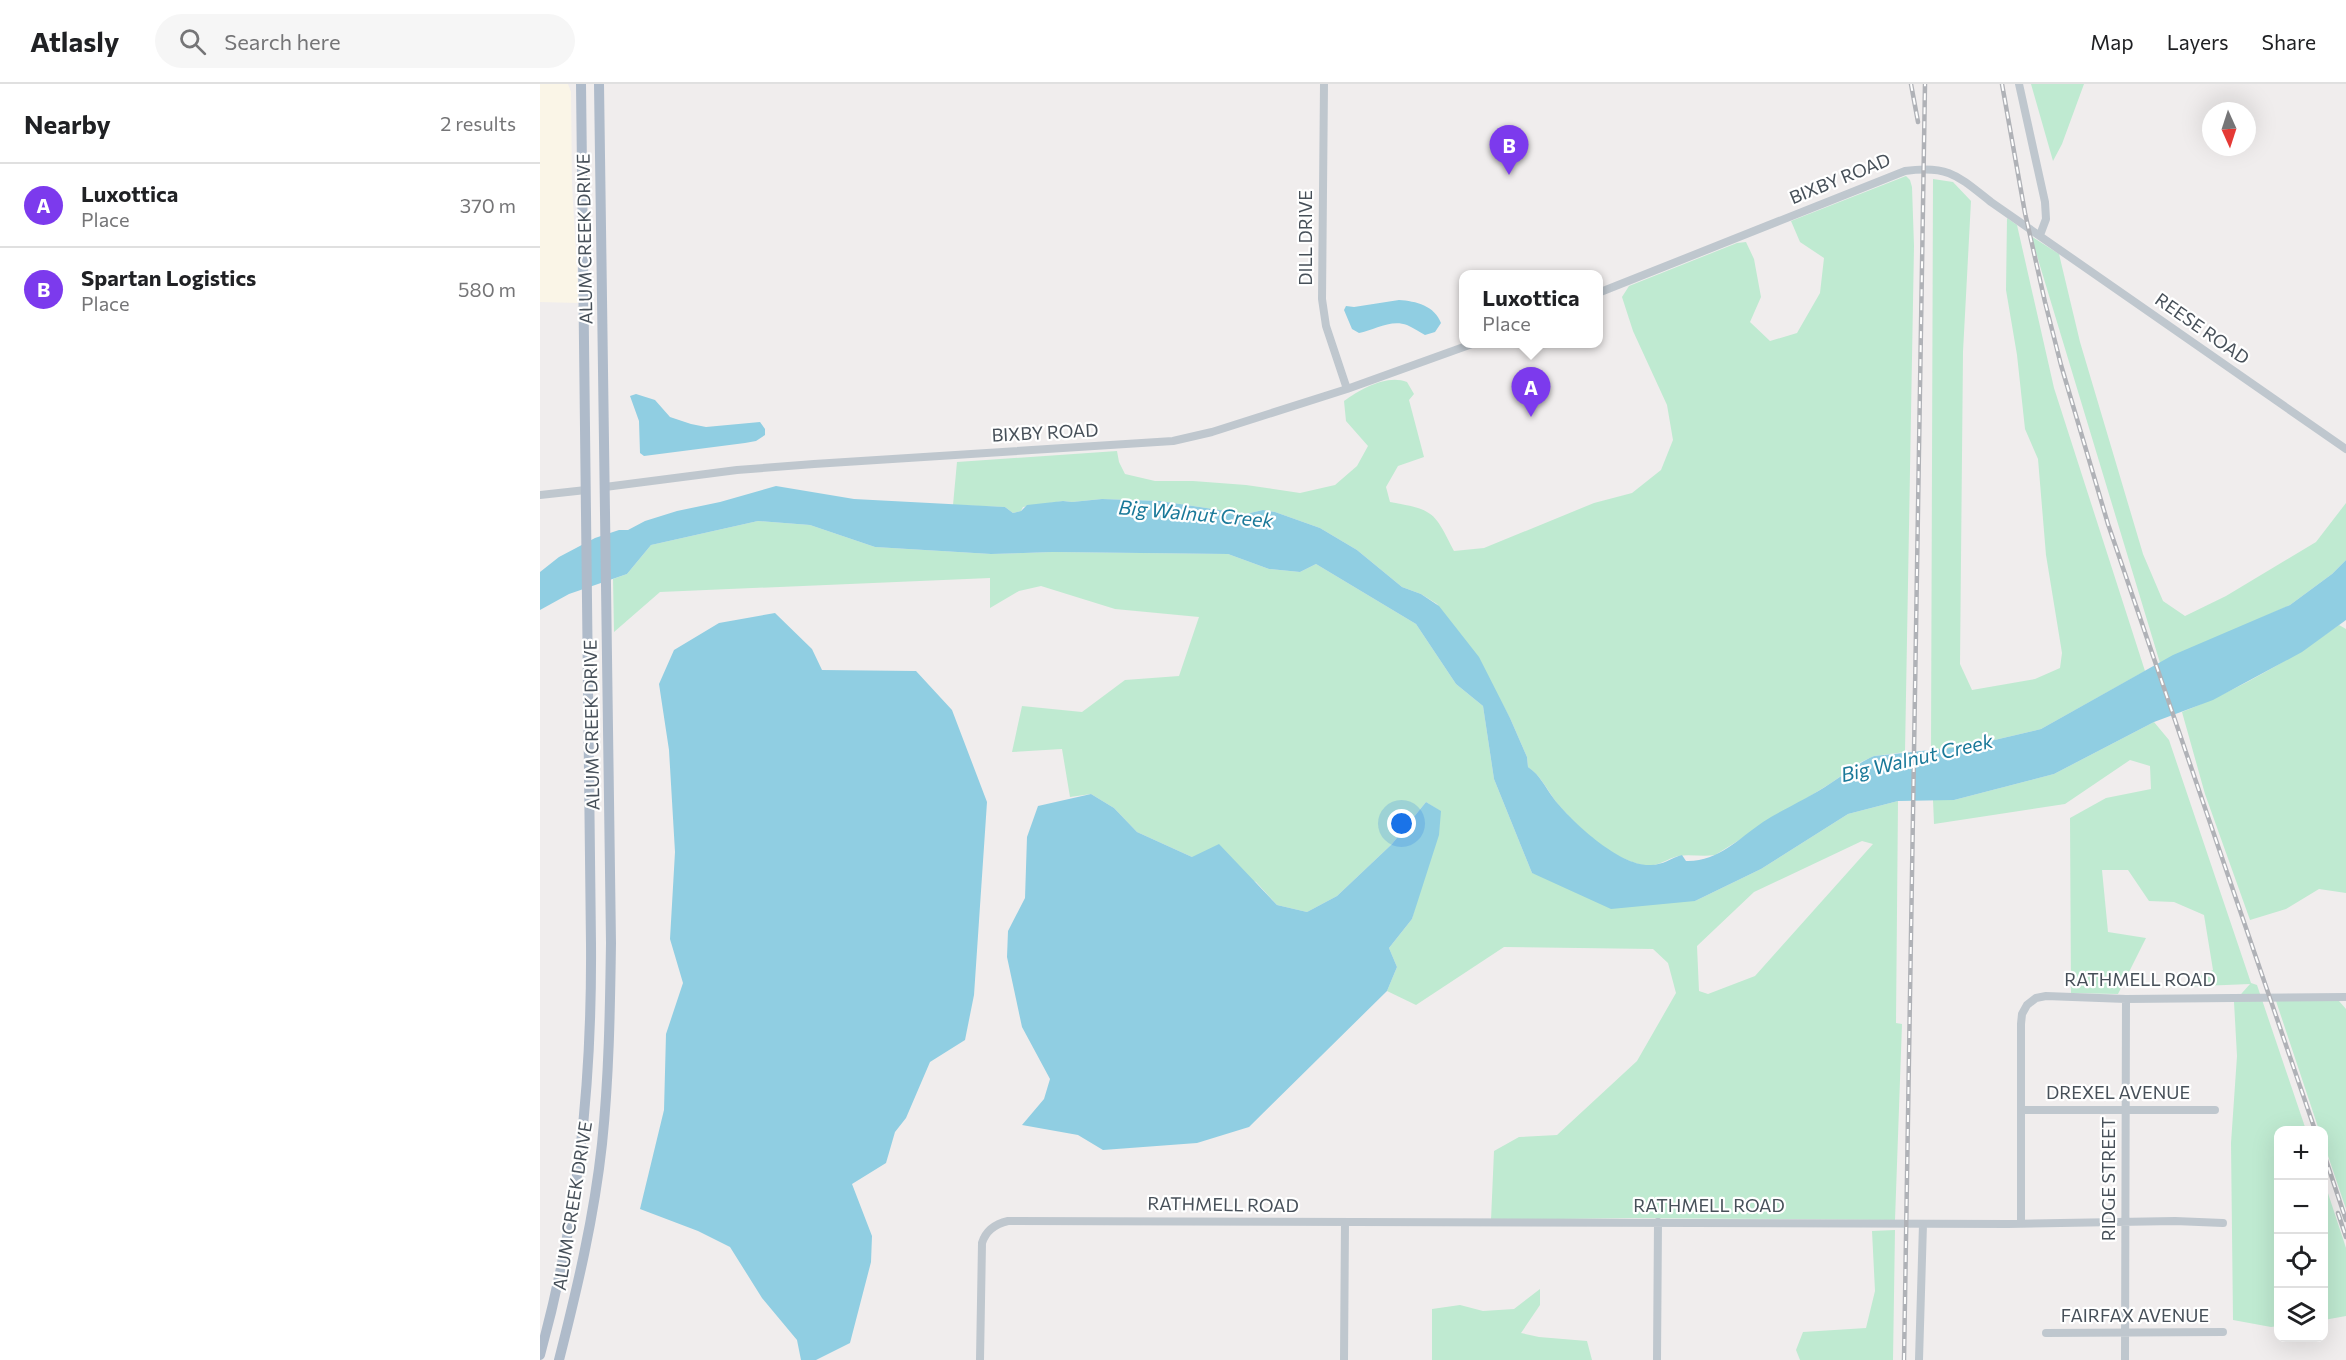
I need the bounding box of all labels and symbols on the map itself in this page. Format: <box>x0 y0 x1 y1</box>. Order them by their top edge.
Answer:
north arrow <box>2202 102 2256 156</box>
pin: B <box>1490 126 1528 175</box>
street label: BIXBY ROAD <box>1786 148 1893 208</box>
street label: ALUM CREEK DRIVE <box>572 153 596 325</box>
street label: DILL DRIVE <box>1294 190 1316 286</box>
street label: REESE ROAD <box>2151 288 2254 369</box>
pin: A <box>1512 368 1550 417</box>
street label: BIXBY ROAD <box>991 418 1099 446</box>
water label: Big Walnut Creek <box>1118 494 1276 532</box>
street label: ALUM CREEK DRIVE <box>579 639 603 811</box>
water label: Big Walnut Creek <box>1838 728 1996 786</box>
your location <box>1387 809 1416 838</box>
street label: RATHMELL ROAD <box>2064 968 2216 990</box>
street label: DREXEL AVENUE <box>2046 1081 2190 1103</box>
street label: RIDGE STREET <box>2097 1117 2119 1241</box>
street label: ALUM CREEK DRIVE <box>548 1120 596 1292</box>
street label: RATHMELL ROAD <box>1147 1192 1299 1216</box>
street label: RATHMELL ROAD <box>1633 1194 1785 1216</box>
street label: FAIRFAX AVENUE <box>2061 1304 2209 1326</box>

